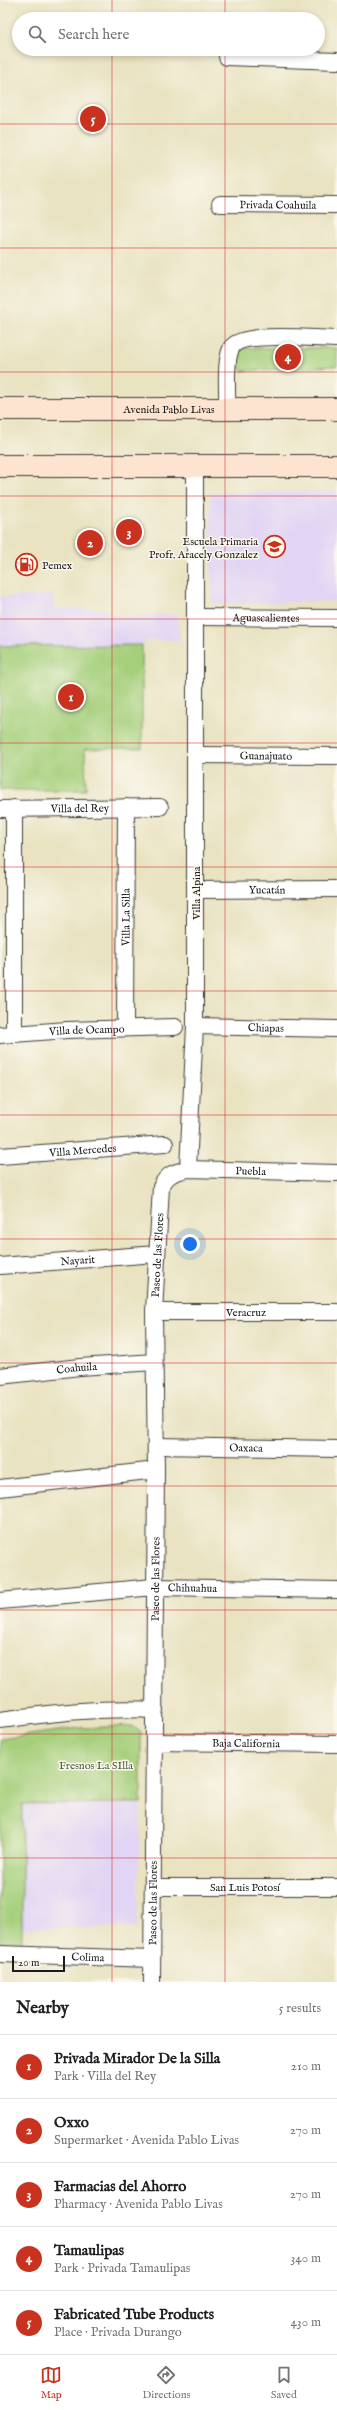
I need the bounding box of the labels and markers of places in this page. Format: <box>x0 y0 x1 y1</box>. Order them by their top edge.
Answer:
pin: 5 <box>80 104 106 134</box>
pin: 4 <box>275 342 301 372</box>
pin: 3 <box>116 517 142 547</box>
pin: 2 <box>77 528 103 558</box>
school or university icon: Escuela Primaria Profr. Aracely Gonzalez <box>261 534 287 560</box>
place label: Escuela Primaria Profr. Aracely Gonzalez <box>149 535 258 562</box>
fuel station icon: Pemex <box>13 552 39 578</box>
place label: Pemex <box>42 559 73 573</box>
pin: 1 <box>58 682 84 712</box>

